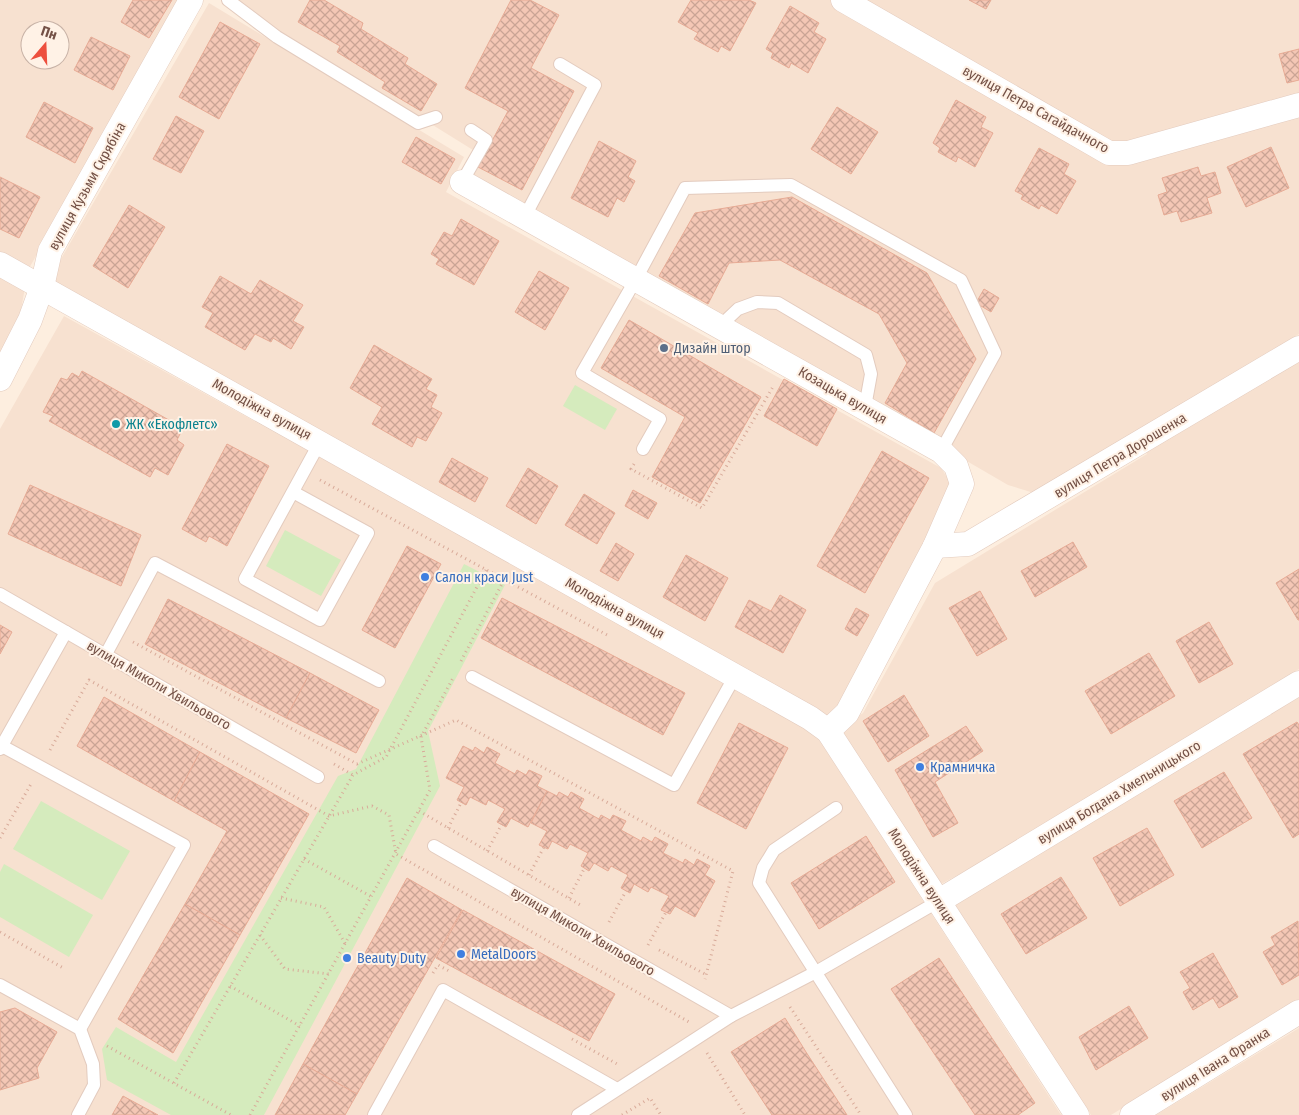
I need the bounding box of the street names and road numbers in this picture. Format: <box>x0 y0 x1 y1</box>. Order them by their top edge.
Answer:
street label: вулиця Петра Сагайдачного <box>960 62 1112 157</box>
street label: вулиця Кузьми Скрябіна <box>45 119 130 253</box>
street label: Козацька вулиця <box>795 363 890 428</box>
street label: Молодіжна вулиця <box>209 375 314 444</box>
street label: вулиця Петра Дорошенка <box>1051 409 1189 502</box>
street label: Молодіжна вулиця <box>562 574 667 643</box>
street label: вулиця Миколи Хвильового <box>84 637 234 734</box>
street label: вулиця Богдана Хмельницького <box>1035 737 1204 848</box>
street label: Молодіжна вулиця <box>884 825 959 927</box>
street label: вулиця Миколи Хвильового <box>508 883 658 980</box>
street label: вулиця Івана Франка <box>1158 1024 1273 1105</box>

